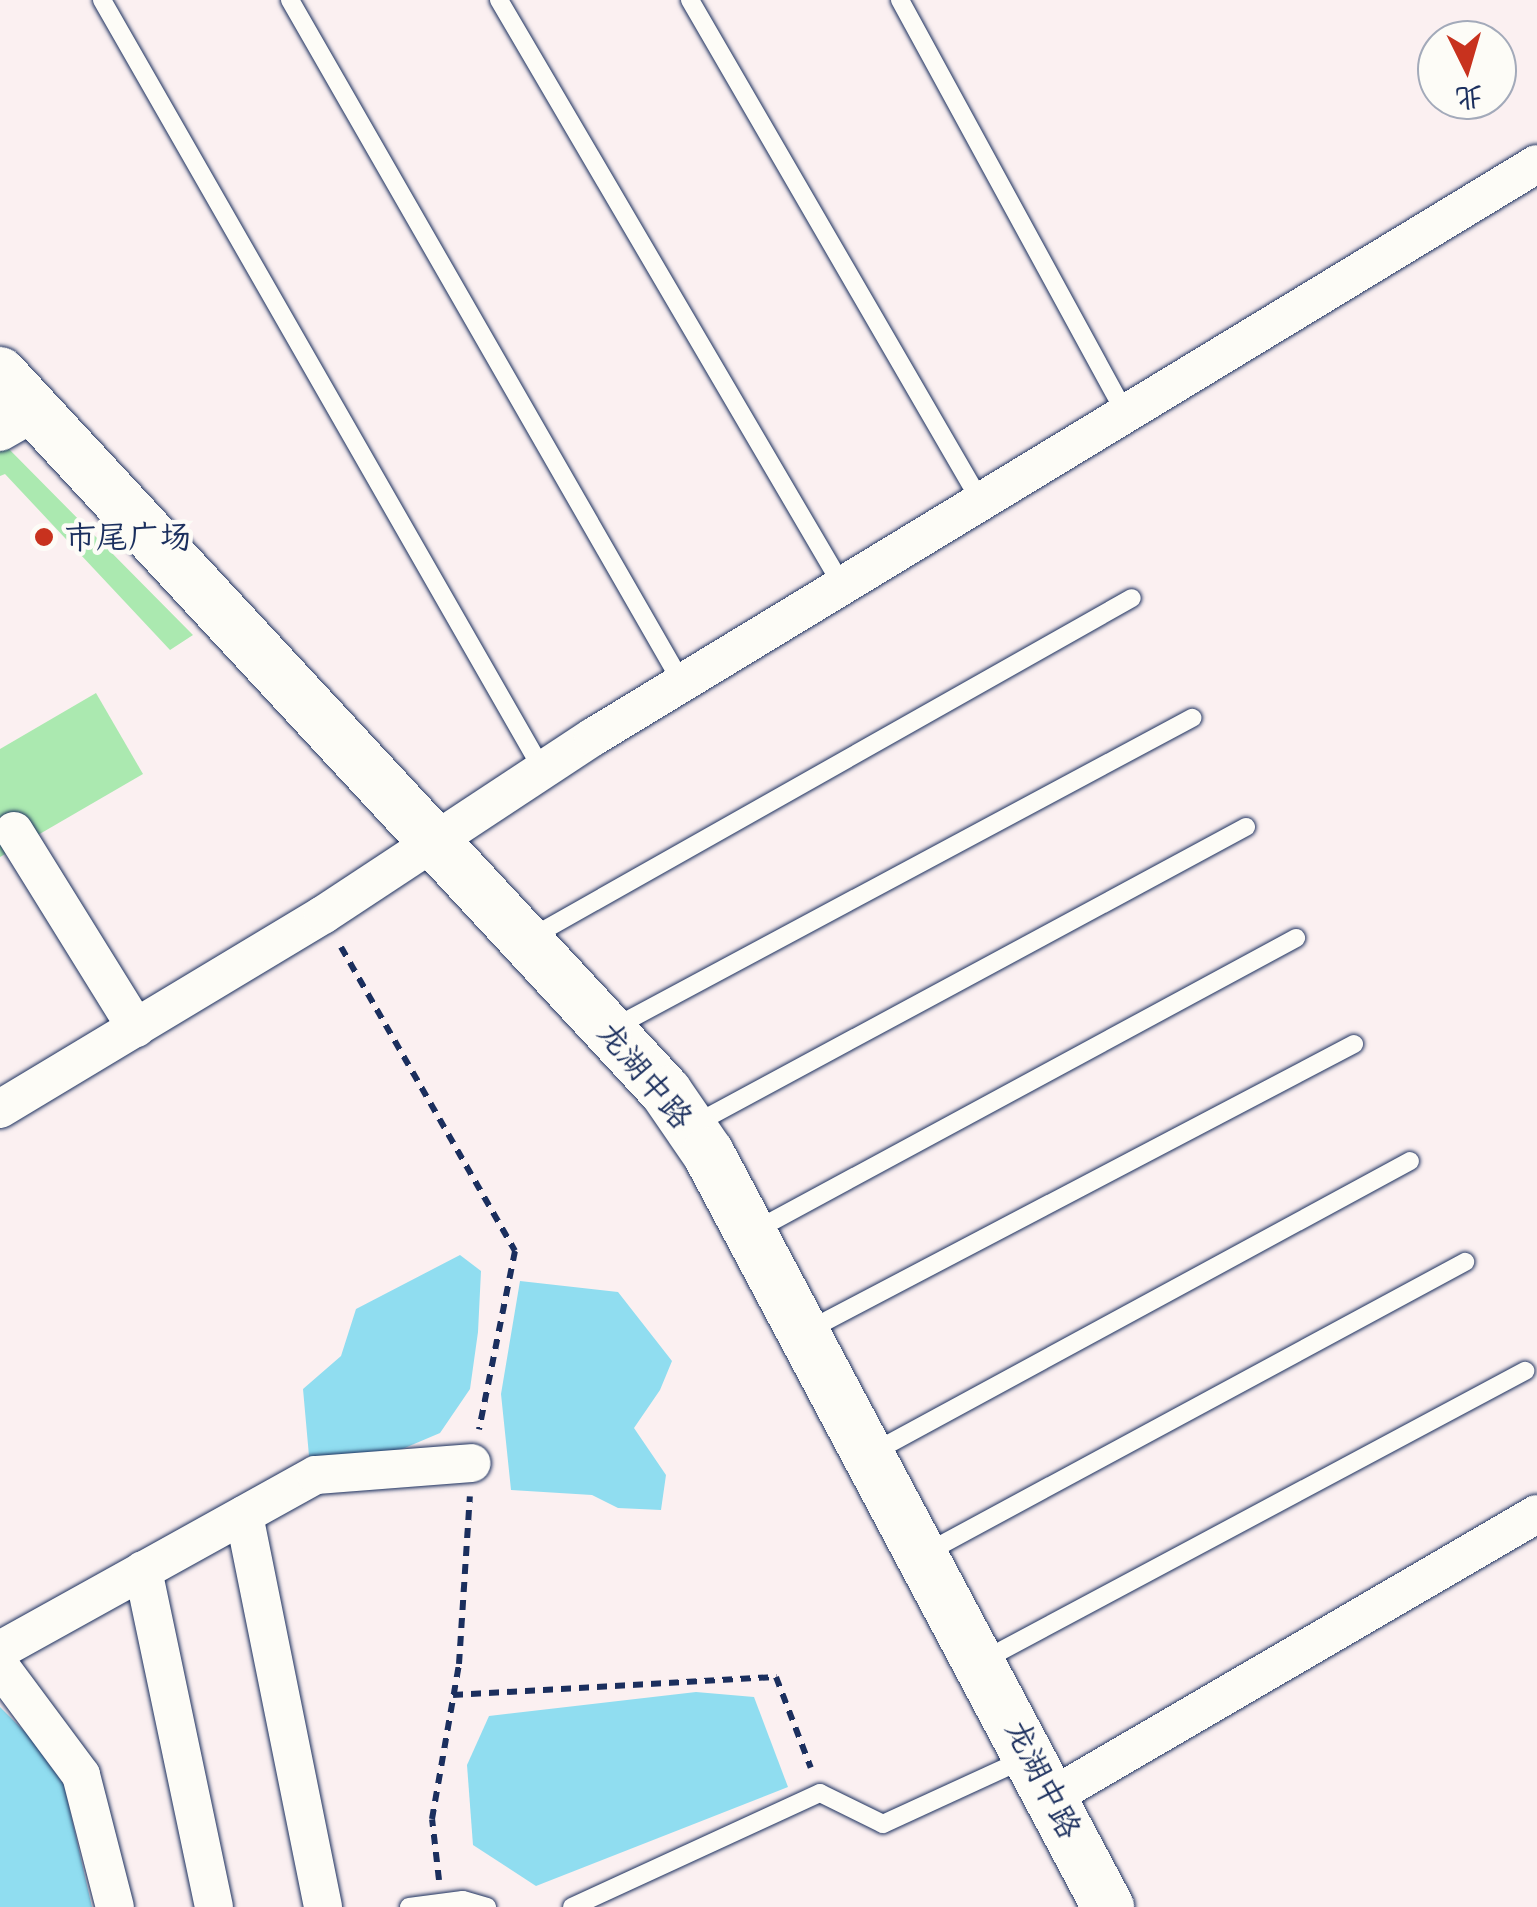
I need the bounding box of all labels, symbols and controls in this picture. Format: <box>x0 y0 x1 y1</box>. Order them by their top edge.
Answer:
north arrow <box>1417 20 1517 120</box>
text: 北 <box>1454 80 1485 116</box>
place label: 市尾广场 <box>64 518 192 556</box>
marker: 市尾广场 <box>33 526 55 548</box>
street label: 龙湖中路 <box>589 1014 701 1136</box>
street label: 龙湖中路 <box>997 1713 1089 1845</box>

